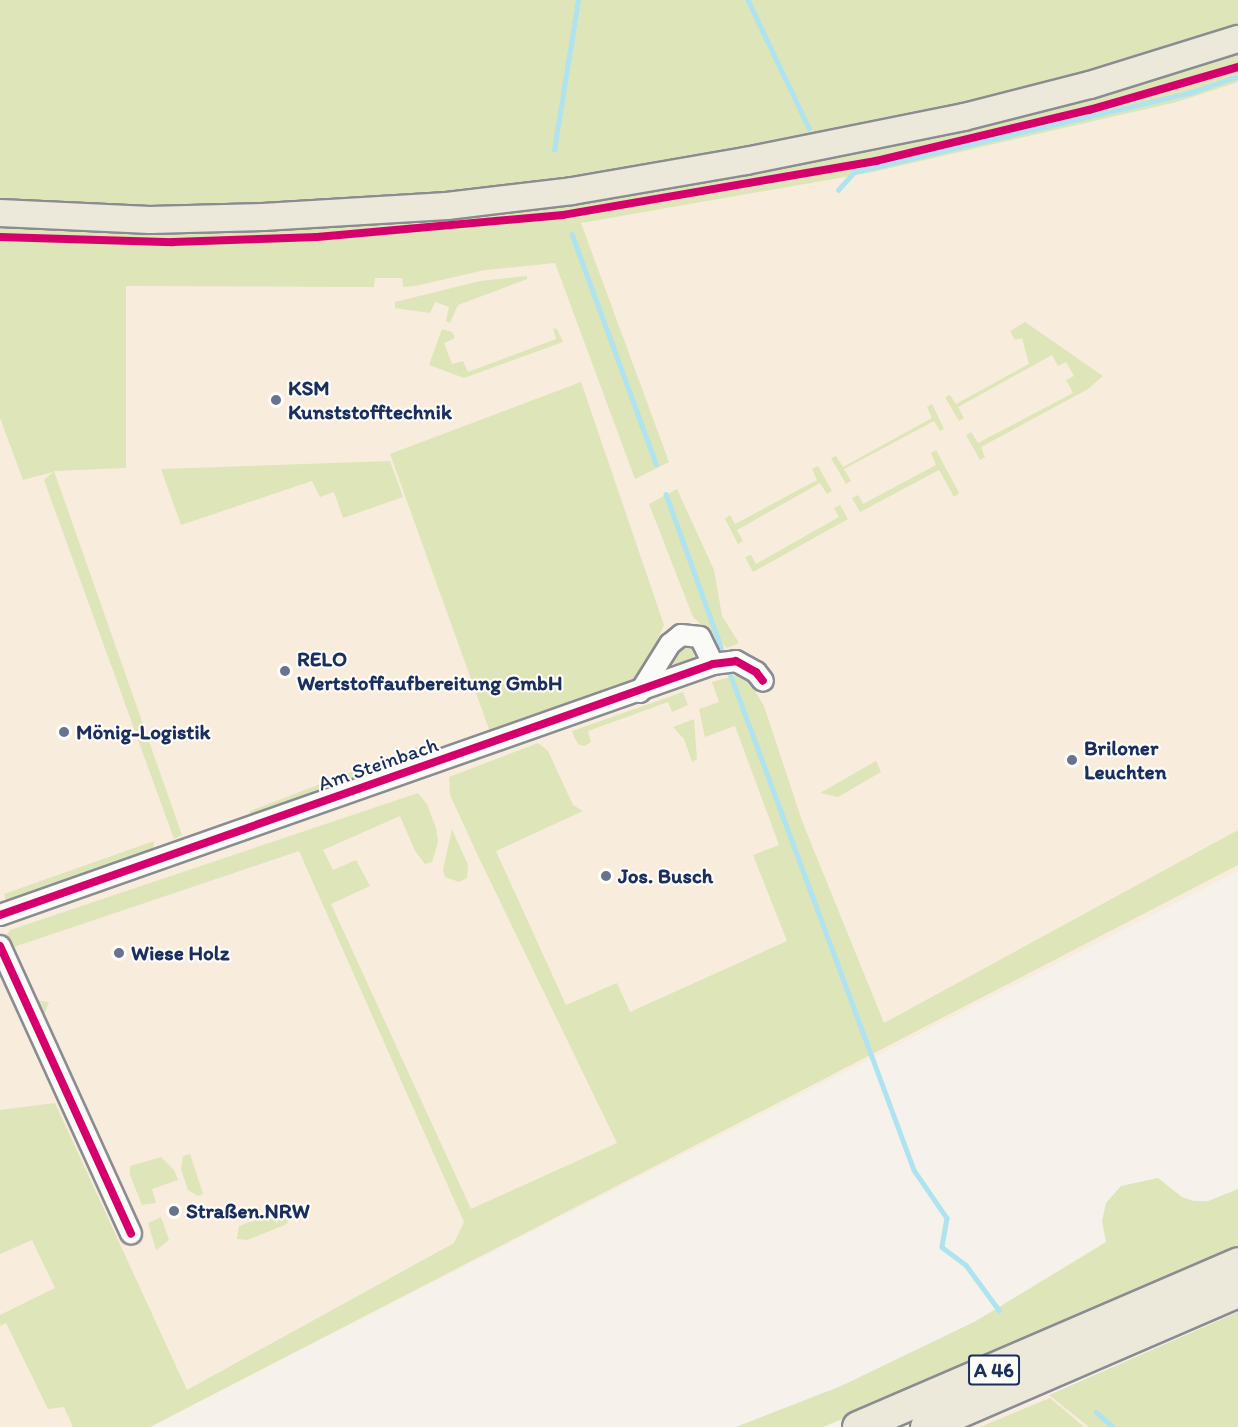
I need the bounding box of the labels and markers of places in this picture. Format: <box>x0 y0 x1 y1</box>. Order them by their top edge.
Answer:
place label: KSM Kunststofftechnik <box>288 375 452 425</box>
marker: KSM Kunststofftechnik <box>269 393 283 407</box>
place label: RELO Wertstoffaufbereitung GmbH <box>297 646 563 696</box>
marker: RELO Wertstoffaufbereitung GmbH <box>278 664 292 678</box>
place label: Mönig-Logistik <box>76 719 210 745</box>
marker: Mönig-Logistik <box>57 725 71 739</box>
place label: Briloner Leuchten <box>1084 735 1167 785</box>
marker: Briloner Leuchten <box>1065 753 1079 767</box>
place label: Jos. Busch <box>618 863 713 889</box>
marker: Jos. Busch <box>599 869 613 883</box>
place label: Wiese Holz <box>131 940 229 966</box>
marker: Wiese Holz <box>112 946 126 960</box>
place label: Straßen.NRW <box>186 1198 310 1224</box>
marker: Straßen.NRW <box>167 1204 181 1218</box>

